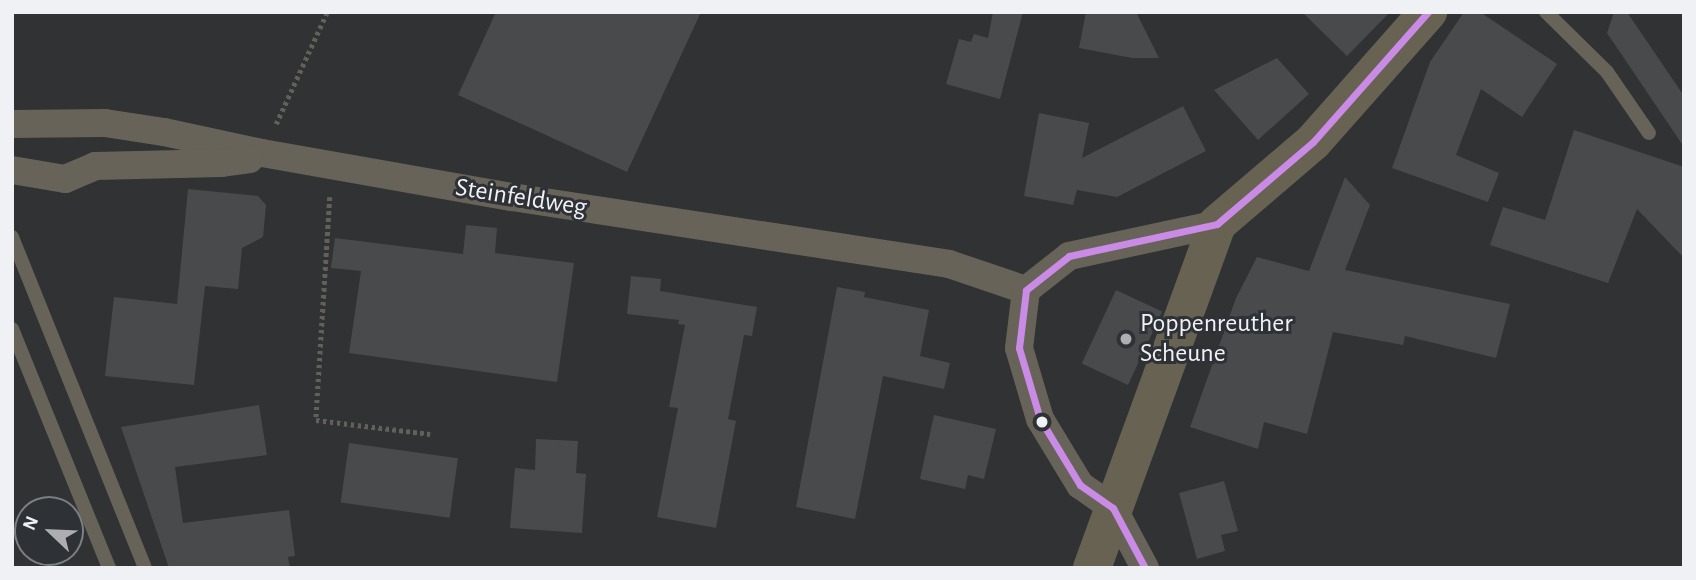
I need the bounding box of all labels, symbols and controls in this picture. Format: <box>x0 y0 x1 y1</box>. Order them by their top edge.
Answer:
street label: Steinfeldweg <box>453 172 589 224</box>
place label: Poppenreuther Scheune <box>1140 308 1293 370</box>
marker: Poppenreuther Scheune <box>1118 331 1134 347</box>
unlabelled marker <box>1035 415 1049 429</box>
north arrow <box>14 496 84 566</box>
text: N <box>20 514 42 533</box>

